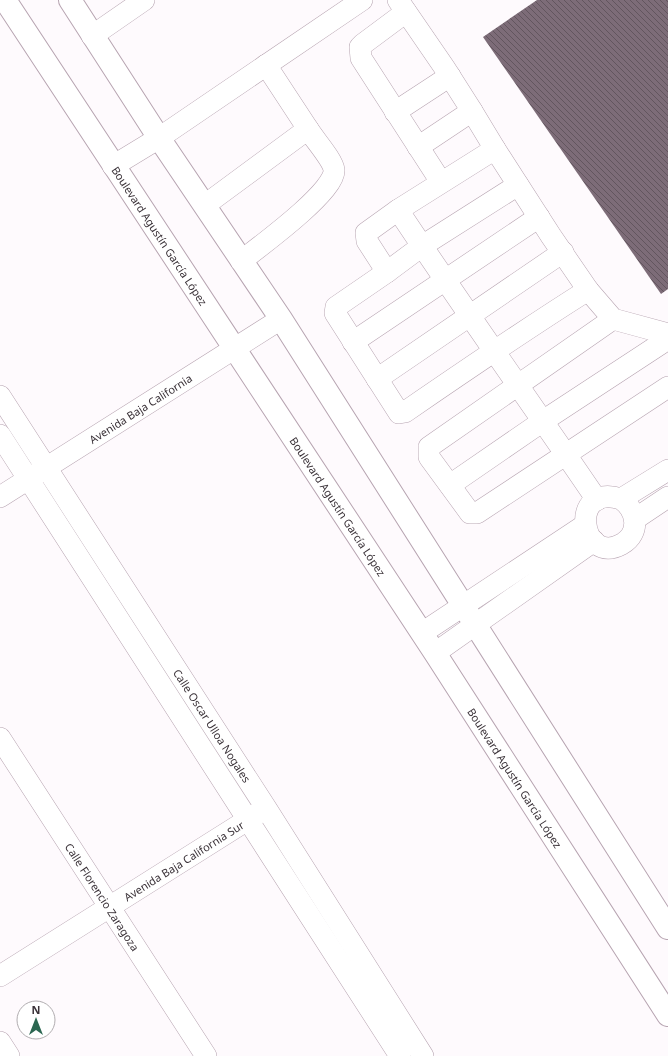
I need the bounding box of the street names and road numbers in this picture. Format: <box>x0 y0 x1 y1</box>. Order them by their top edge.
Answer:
street label: Boulevard Agustín García López <box>109 163 211 308</box>
street label: Avenida Baja California <box>86 370 195 446</box>
street label: Boulevard Agustín García López <box>287 434 390 579</box>
street label: Calle Oscar Ulloa Nogales <box>170 666 255 785</box>
street label: Boulevard Agustín García López <box>465 705 566 850</box>
street label: Avenida Baja California Sur <box>121 816 247 904</box>
street label: Calle Florencio Zaragoza <box>62 840 143 953</box>

